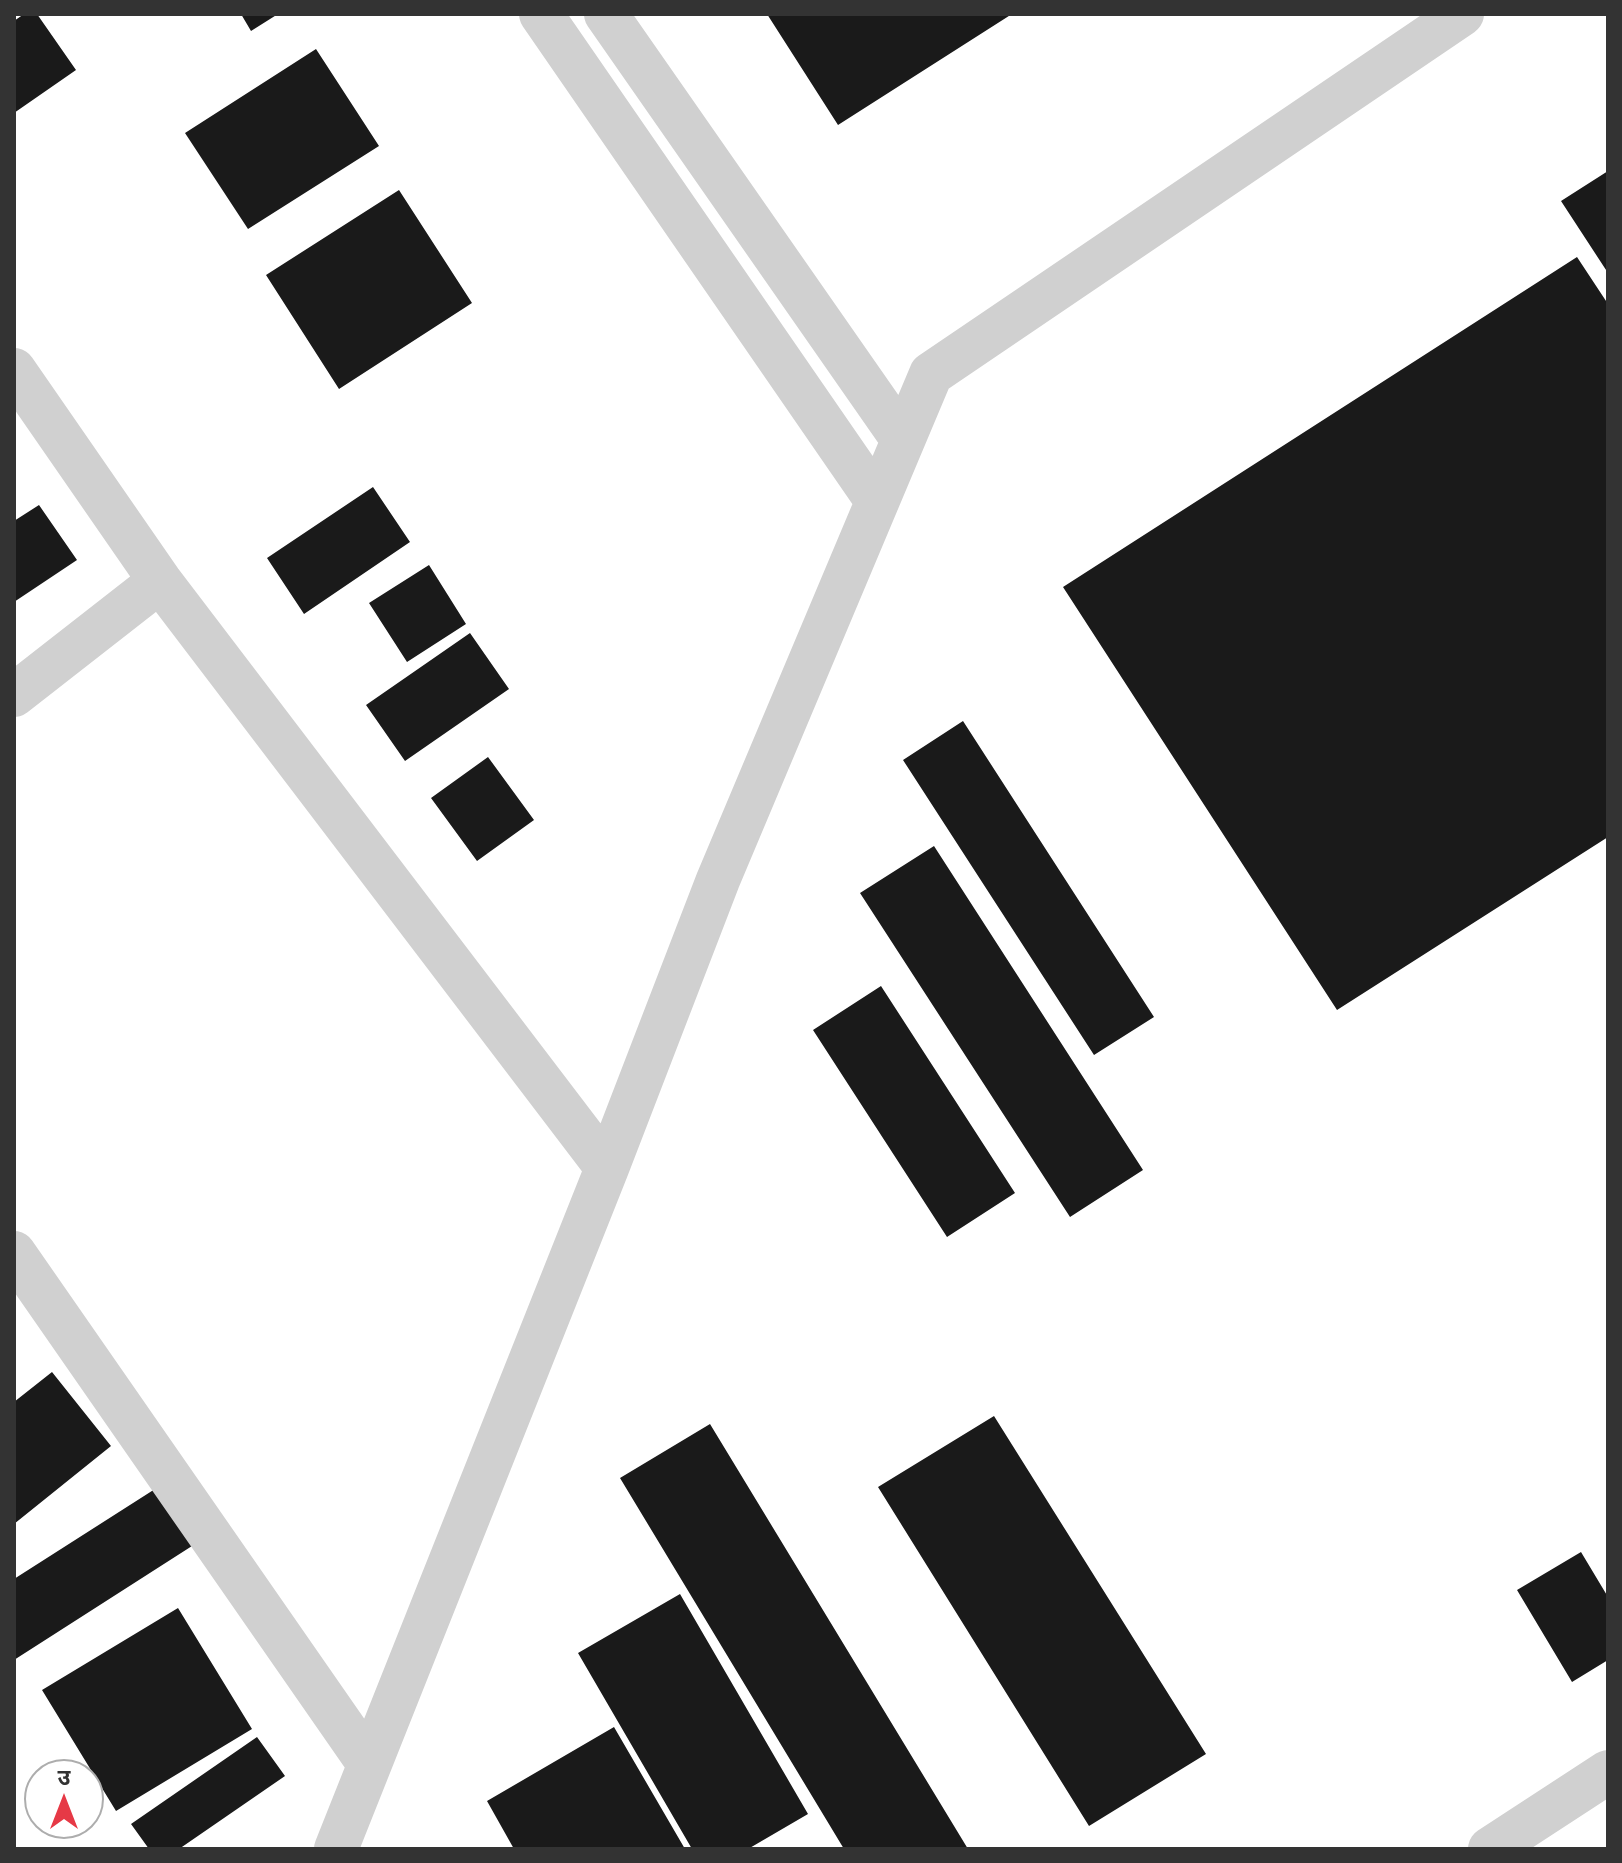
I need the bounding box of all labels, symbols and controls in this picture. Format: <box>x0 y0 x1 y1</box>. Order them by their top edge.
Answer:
north arrow <box>24 1759 104 1839</box>
text: उ <box>58 1763 70 1791</box>

